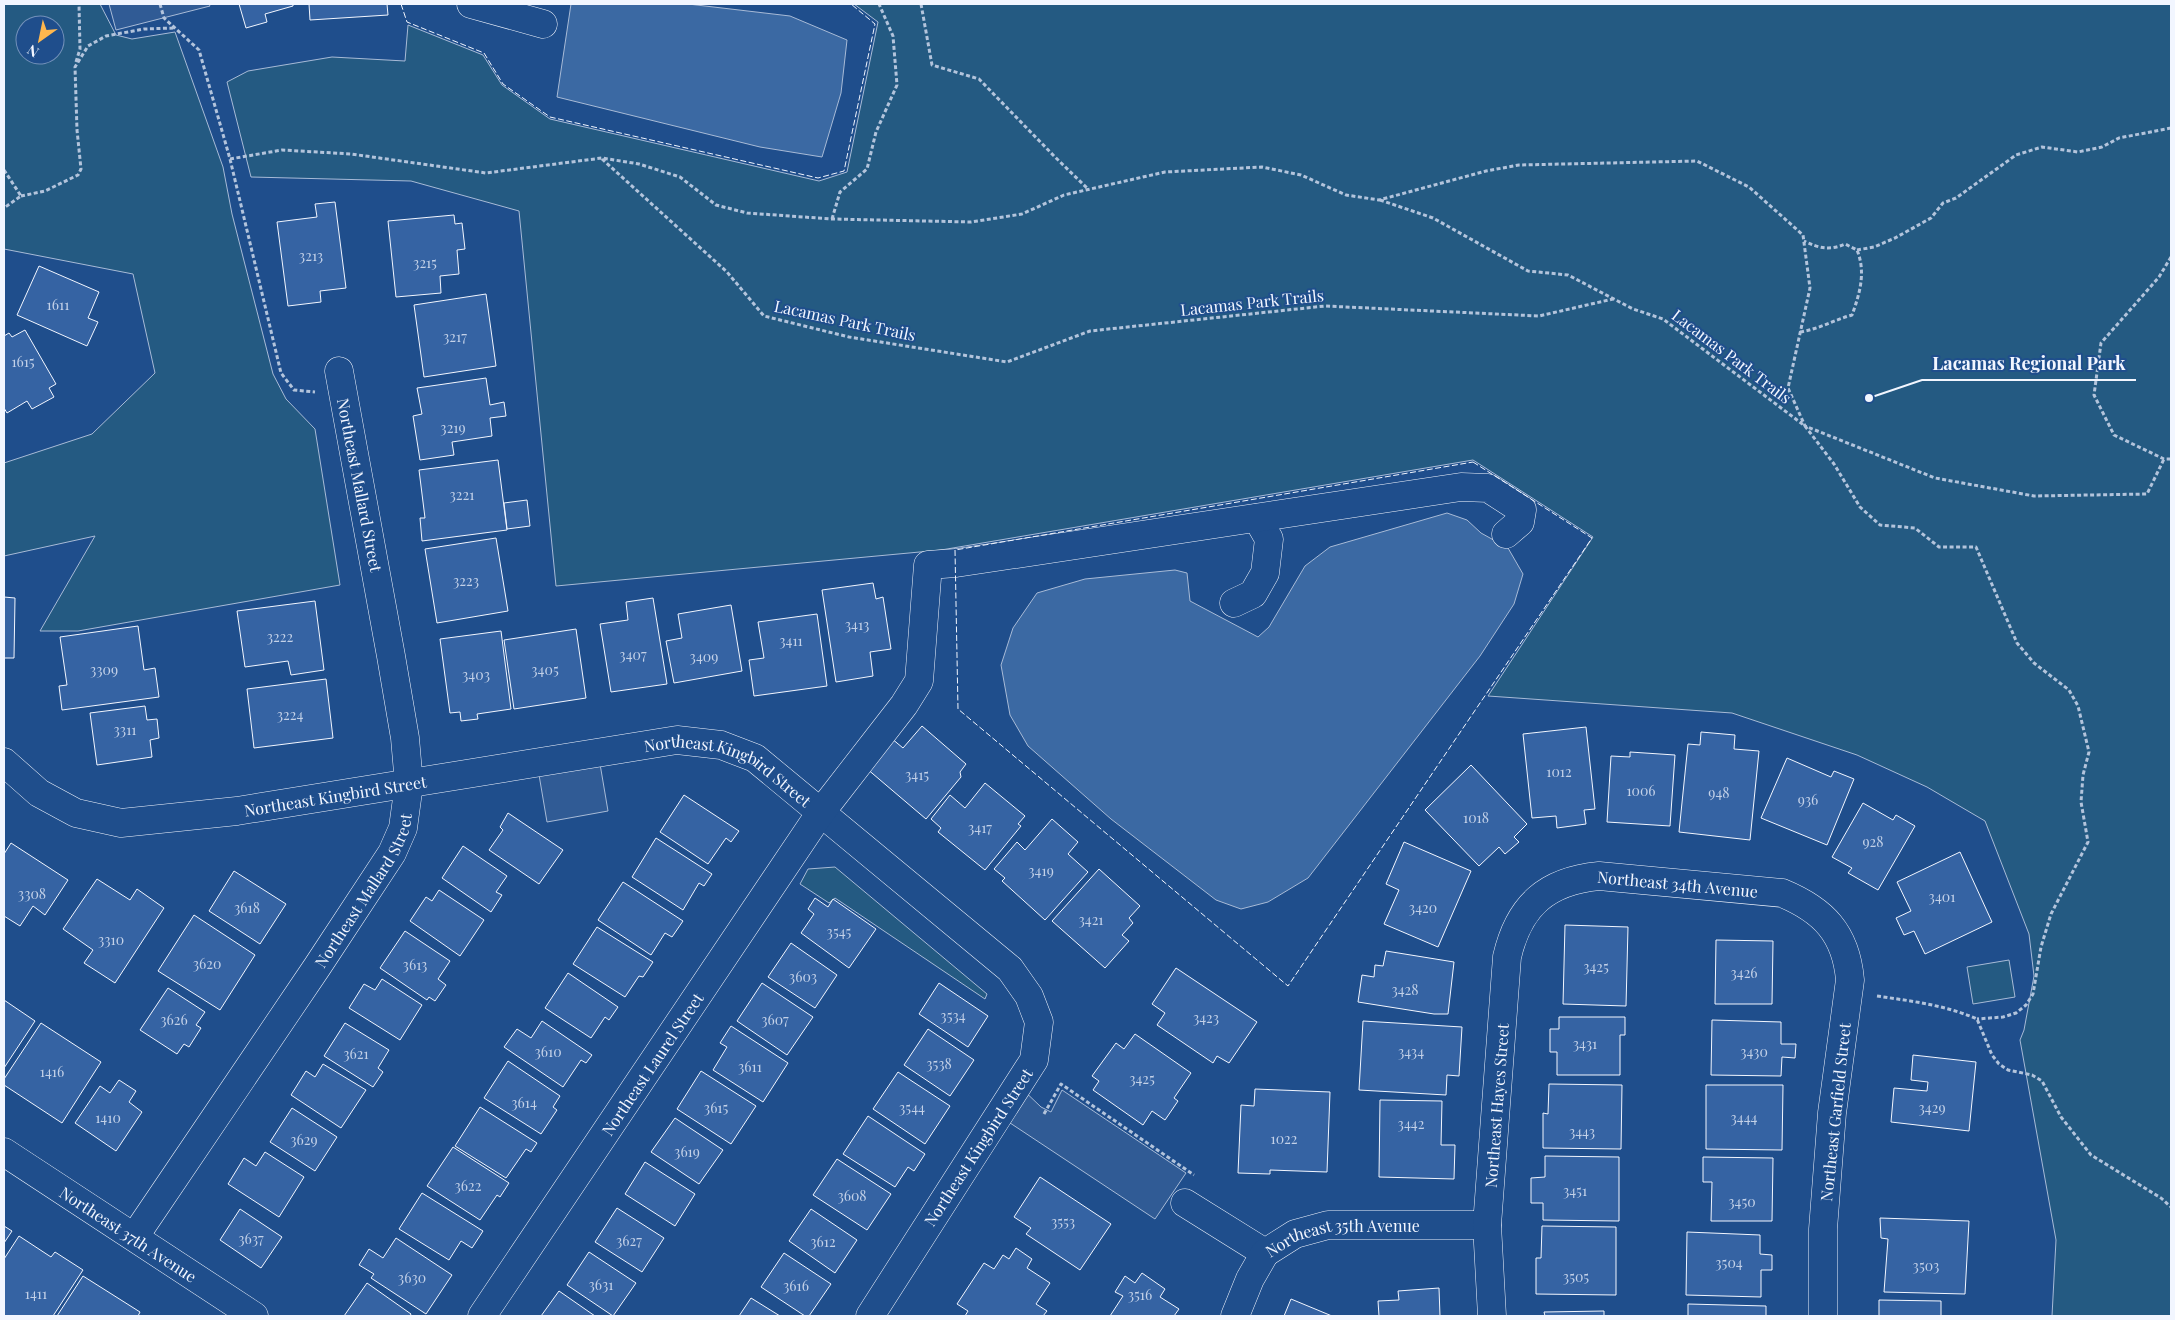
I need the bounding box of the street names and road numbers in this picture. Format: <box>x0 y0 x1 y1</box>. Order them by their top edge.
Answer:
street label: Lacamas Park Trails <box>1179 284 1325 320</box>
street label: Lacamas Park Trails <box>772 295 918 345</box>
street label: Lacamas Park Trails <box>1668 304 1796 408</box>
street label: Northeast Mallard Street <box>333 396 387 574</box>
street label: Northeast Kingbird Street <box>642 729 816 811</box>
street label: Northeast Kingbird Street <box>242 770 428 820</box>
street label: Northeast Mallard Street <box>309 812 415 971</box>
street label: Northeast 34th Avenue <box>1596 865 1759 901</box>
street label: Northeast Laurel Street <box>596 988 707 1139</box>
street label: Northeast Garfield Street <box>1815 1021 1855 1202</box>
street label: Northeast Hayes Street <box>1479 1022 1513 1188</box>
street label: Northeast Kingbird Street <box>919 1064 1037 1230</box>
street label: Northeast 37th Avenue <box>56 1181 201 1286</box>
street label: Northeast 35th Avenue <box>1261 1214 1420 1261</box>

